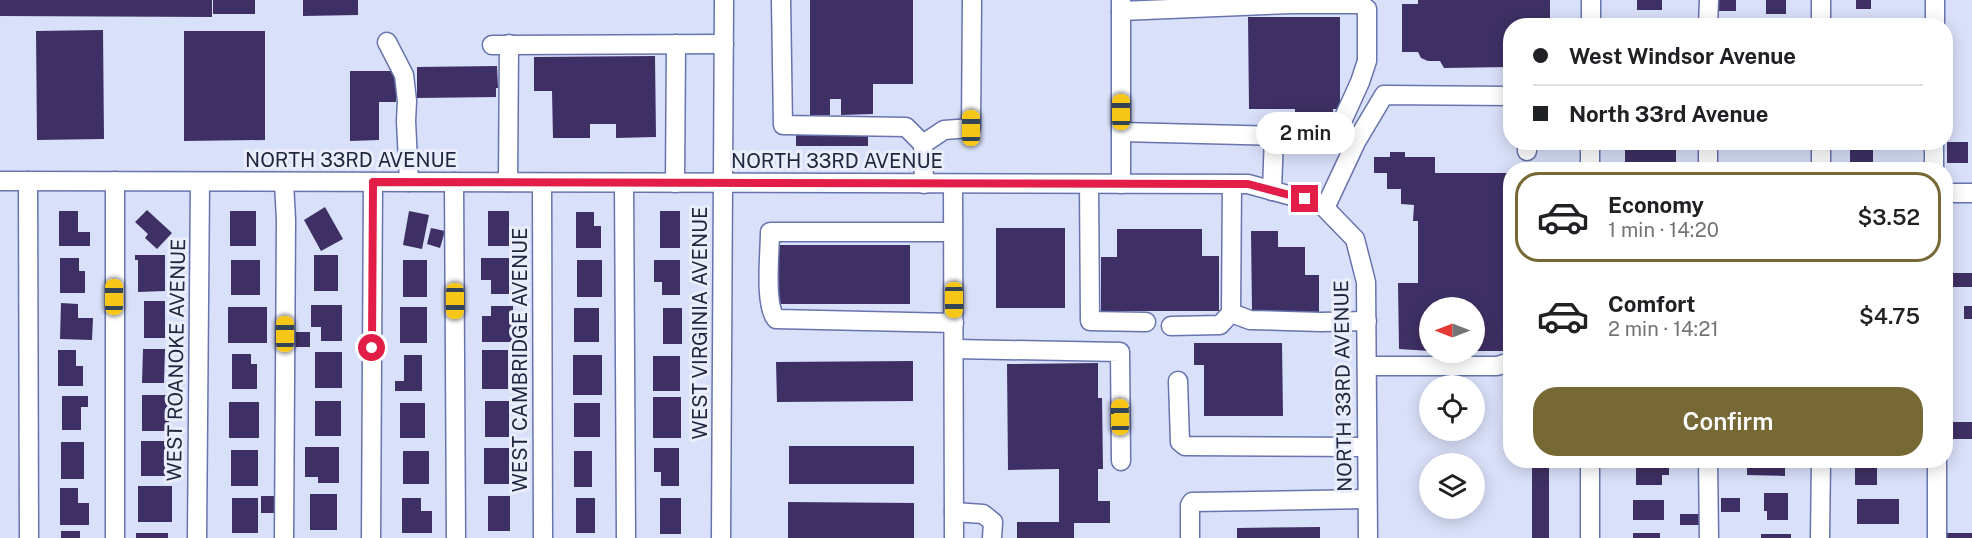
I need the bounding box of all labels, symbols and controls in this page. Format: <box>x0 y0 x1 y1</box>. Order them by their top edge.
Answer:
text: West Windsor Avenue <box>1569 43 1796 69</box>
car <box>1112 94 1130 130</box>
text: North 33rd Avenue <box>1569 101 1768 127</box>
car <box>962 110 980 146</box>
callout: 2 min <box>1256 112 1354 154</box>
text: 2 min <box>1280 121 1331 145</box>
street label: NORTH 33RD AVENUE <box>245 148 457 172</box>
street label: NORTH 33RD AVENUE <box>731 149 943 173</box>
route end <box>1291 185 1318 212</box>
icon: car <box>1536 190 1590 244</box>
text: Economy <box>1608 192 1704 218</box>
text: $3.52 <box>1857 204 1920 230</box>
street label: WEST VIRGINIA AVENUE <box>688 207 712 439</box>
text: 1 min · 14:20 <box>1608 218 1719 242</box>
street label: WEST CAMBRIDGE AVENUE <box>508 228 532 492</box>
street label: WEST ROANOKE AVENUE <box>162 238 190 482</box>
car <box>105 279 123 315</box>
street label: NORTH 33RD AVENUE <box>1329 280 1357 492</box>
car <box>945 282 963 318</box>
car <box>446 283 464 319</box>
icon: car <box>1536 289 1590 343</box>
text: Comfort <box>1608 291 1695 317</box>
north arrow <box>1419 297 1485 363</box>
map controls <box>1419 297 1485 519</box>
text: $4.75 <box>1859 303 1920 329</box>
car <box>276 316 294 352</box>
text: 2 min · 14:21 <box>1608 317 1719 341</box>
route start <box>358 334 385 361</box>
button: locate <box>1419 375 1485 441</box>
button: Confirm <box>1533 387 1923 456</box>
car <box>1111 399 1129 435</box>
button: layers <box>1419 453 1485 519</box>

